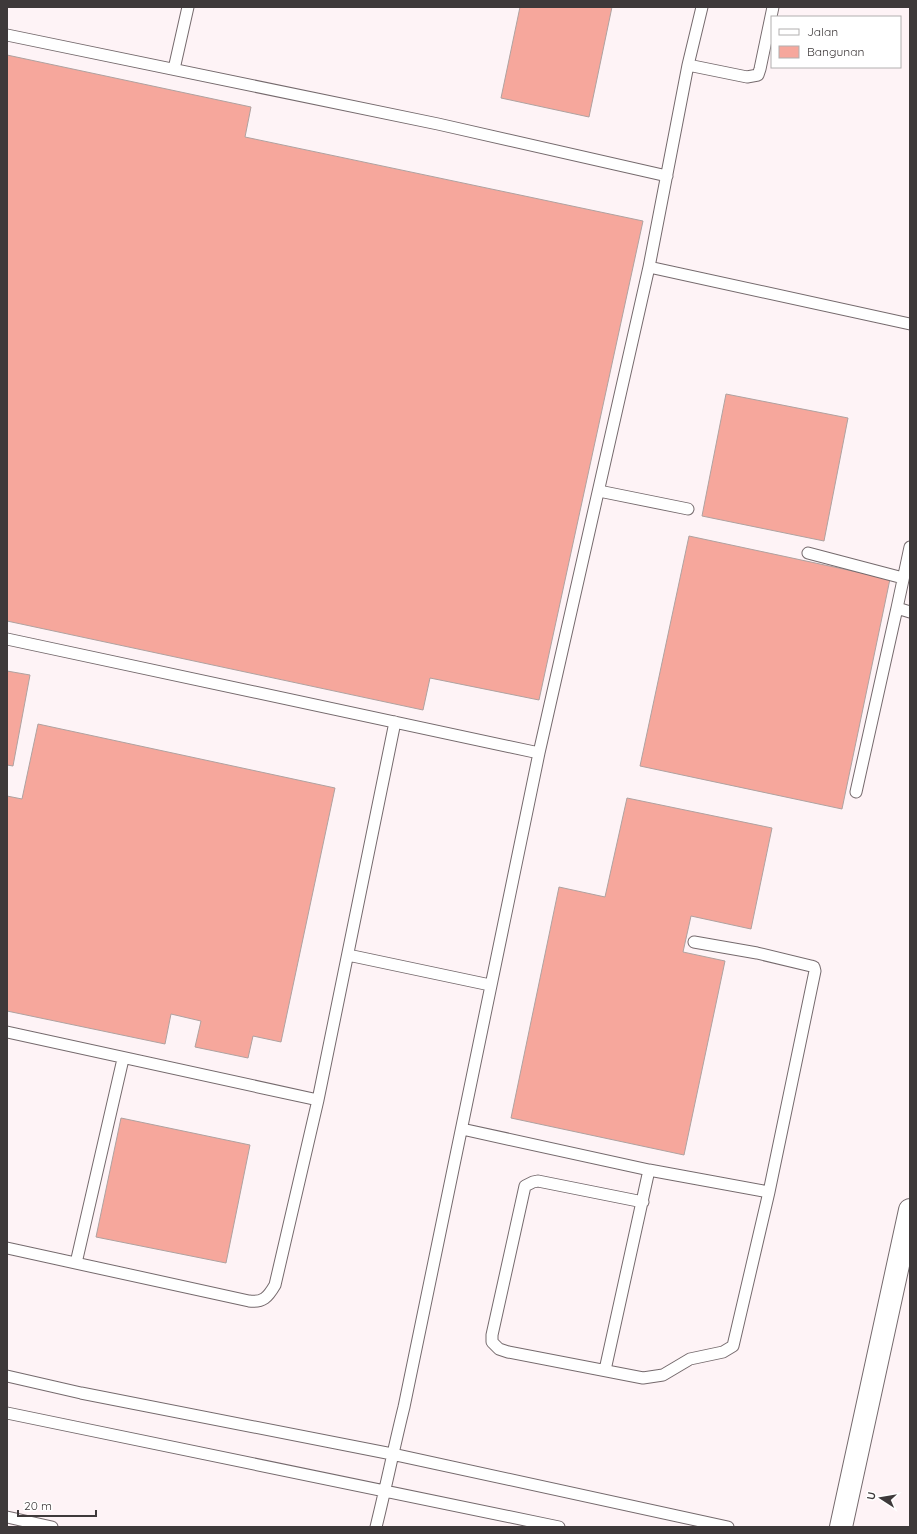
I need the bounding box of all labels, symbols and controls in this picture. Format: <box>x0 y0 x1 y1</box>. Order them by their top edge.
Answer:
legend <box>771 16 901 68</box>
text: Jalan <box>807 24 838 39</box>
text: Bangunan <box>807 44 864 59</box>
north arrow <box>861 1478 901 1518</box>
text: U <box>864 1491 879 1501</box>
scale bar <box>18 1492 96 1518</box>
text: 20 m <box>24 1498 52 1513</box>

